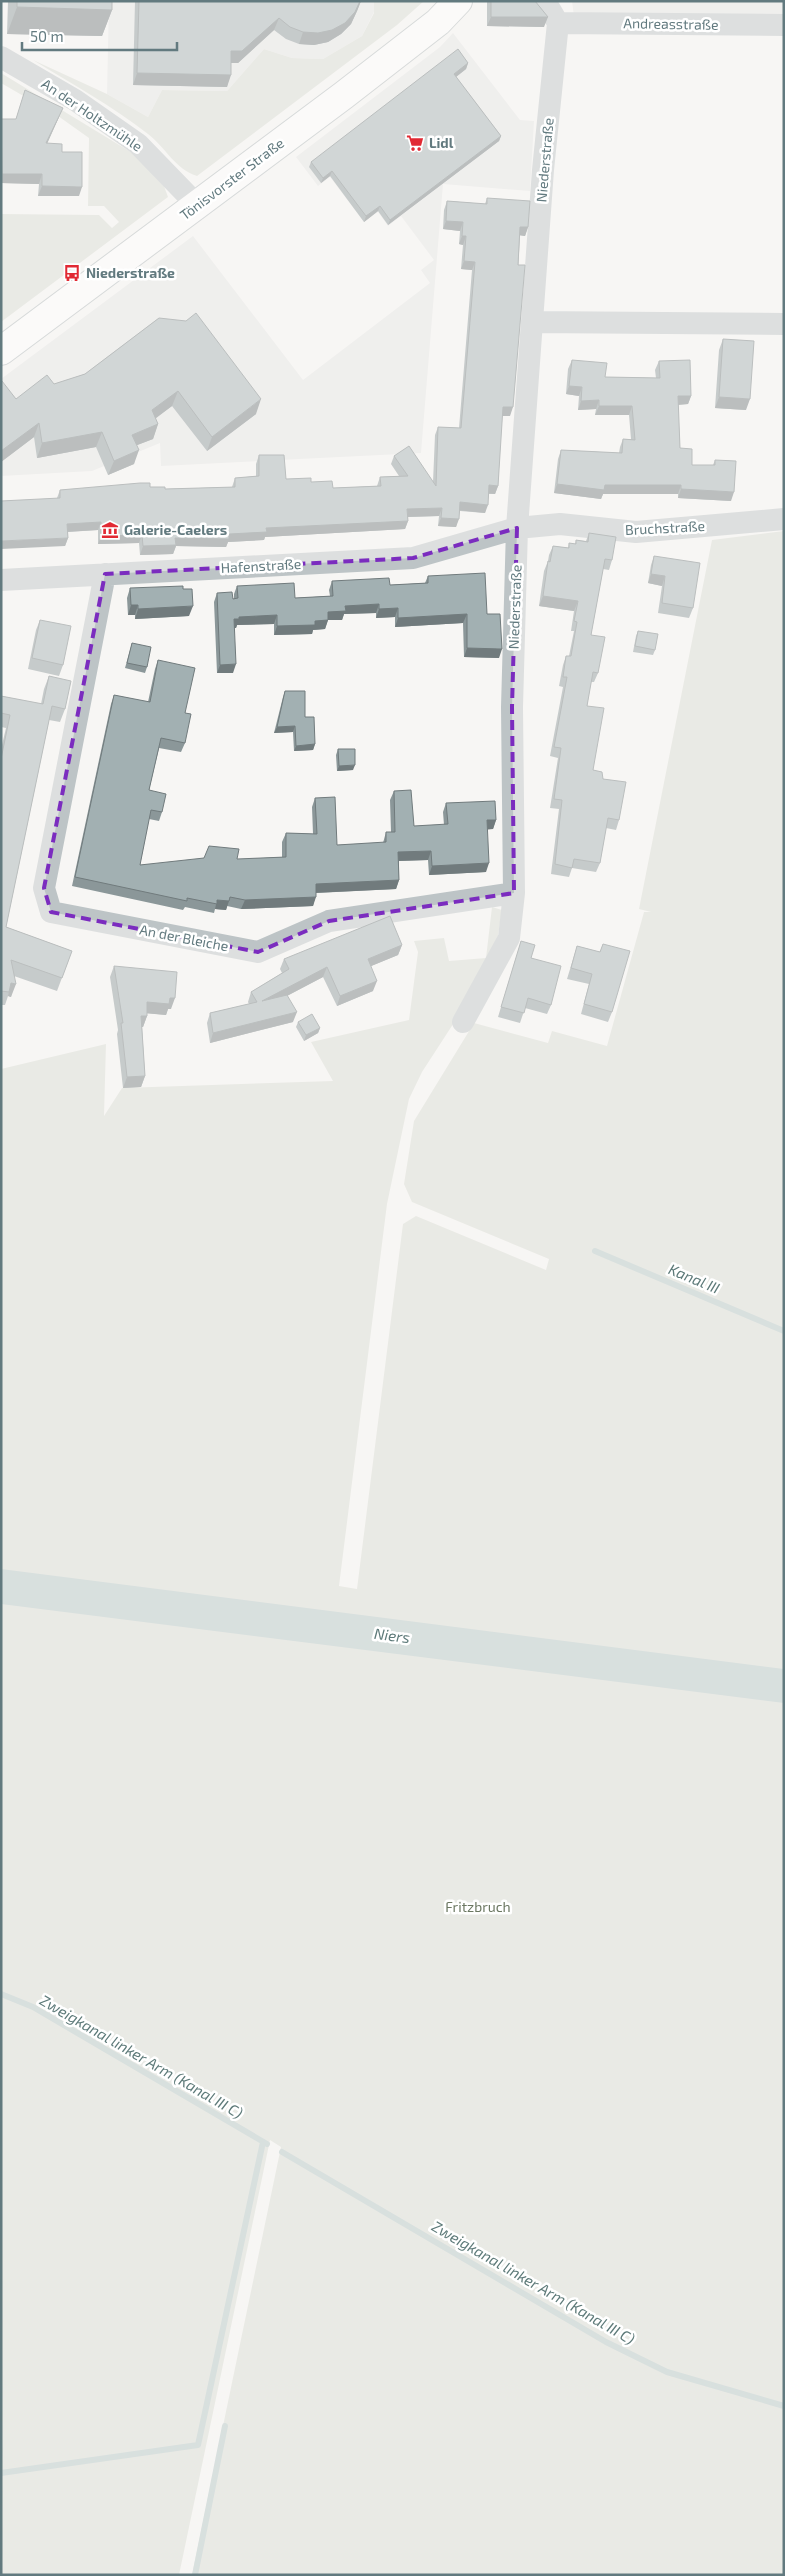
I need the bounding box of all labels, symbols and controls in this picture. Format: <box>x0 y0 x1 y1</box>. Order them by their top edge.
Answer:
street label: Andreasstraße <box>623 14 719 33</box>
scale bar <box>22 20 178 52</box>
text: 50 m <box>30 27 64 45</box>
street label: An der Holtzmühle <box>39 75 146 155</box>
street label: Niederstraße <box>532 117 557 203</box>
supermarket icon: Lidl <box>405 133 425 153</box>
street label: Tönisvorster Straße <box>176 134 287 223</box>
place label: Lidl <box>429 134 454 151</box>
bus stop icon: Niederstraße <box>62 263 82 283</box>
place label: Niederstraße <box>86 264 175 281</box>
street label: Bruchstraße <box>625 517 705 538</box>
museum icon: Galerie-Caelers <box>100 520 120 540</box>
place label: Galerie-Caelers <box>124 521 227 538</box>
street label: Hafenstraße <box>220 555 302 576</box>
street label: Niederstraße <box>505 564 524 650</box>
street label: An der Bleiche <box>138 921 230 954</box>
water label: Kanal III <box>666 1259 723 1297</box>
water label: Niers <box>373 1624 411 1646</box>
park label: Fritzbruch <box>445 1898 511 1915</box>
water label: Zweigkanal linker Arm (Kanal III C) <box>37 1991 247 2122</box>
water label: Zweigkanal linker Arm (Kanal III C) <box>429 2217 639 2348</box>

